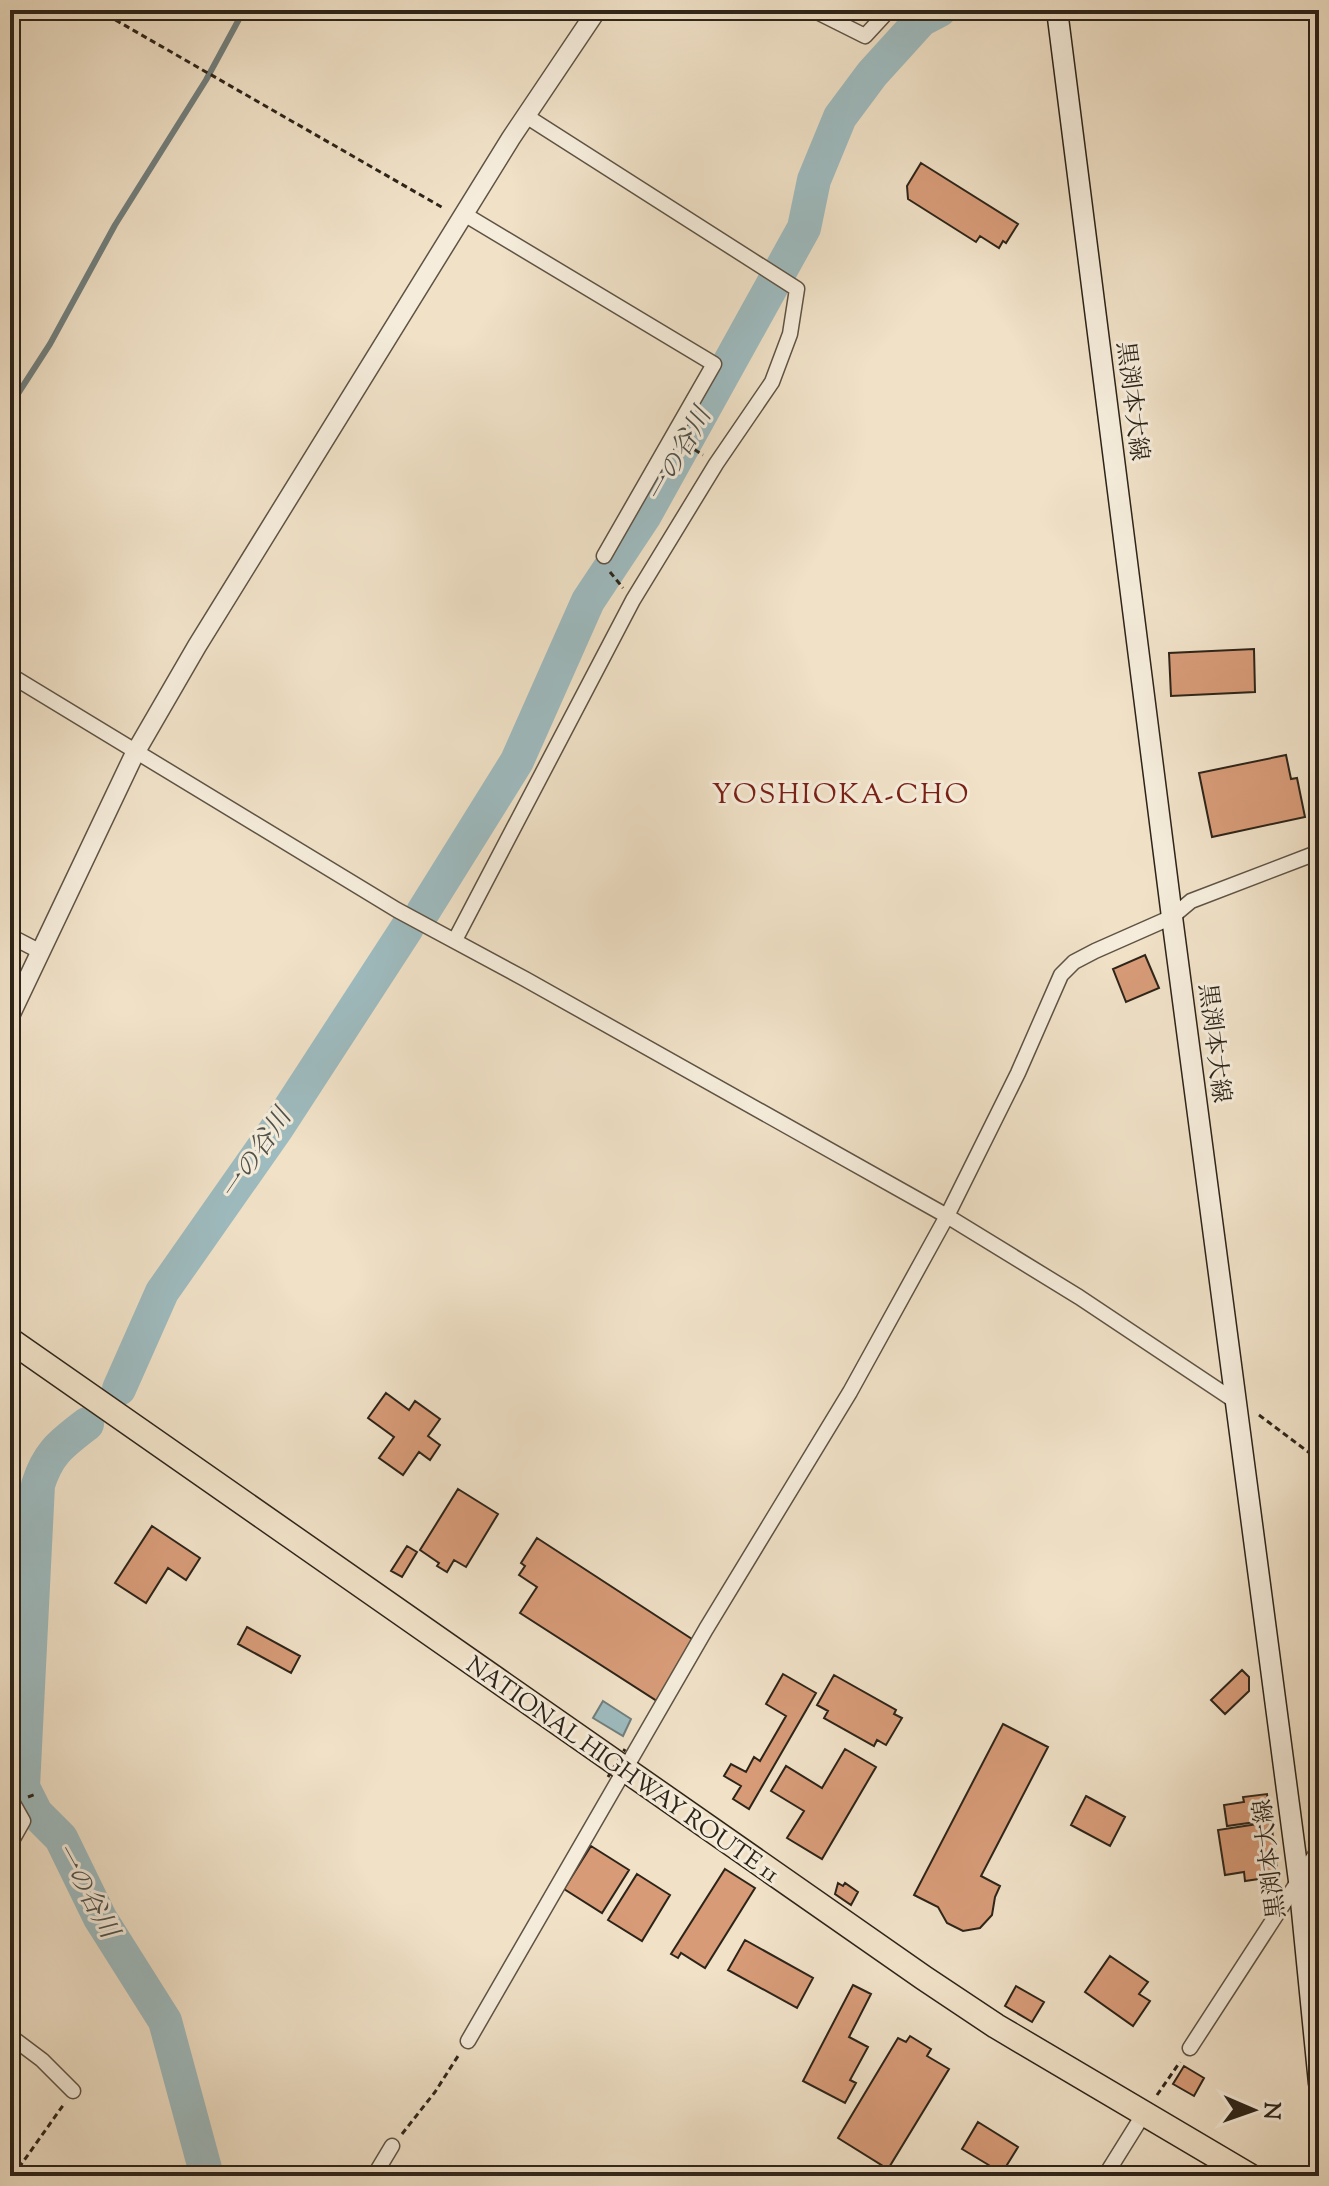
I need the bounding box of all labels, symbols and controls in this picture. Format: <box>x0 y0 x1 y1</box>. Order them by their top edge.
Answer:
street label: 黒渕本大線 <box>1107 340 1155 463</box>
water label: 一の谷川 <box>639 399 723 511</box>
district label: YOSHIOKA-CHO <box>712 776 970 816</box>
street label: 黒渕本大線 <box>1189 982 1237 1105</box>
water label: 一の谷川 <box>213 1099 303 1209</box>
street label: NATIONAL HIGHWAY ROUTE 11 <box>458 1649 785 1892</box>
street label: 黒渕本大線 <box>1247 1797 1295 1920</box>
water label: 一の谷川 <box>43 1837 128 1948</box>
north arrow <box>1213 2070 1293 2150</box>
text: N <box>1254 2101 1286 2120</box>

